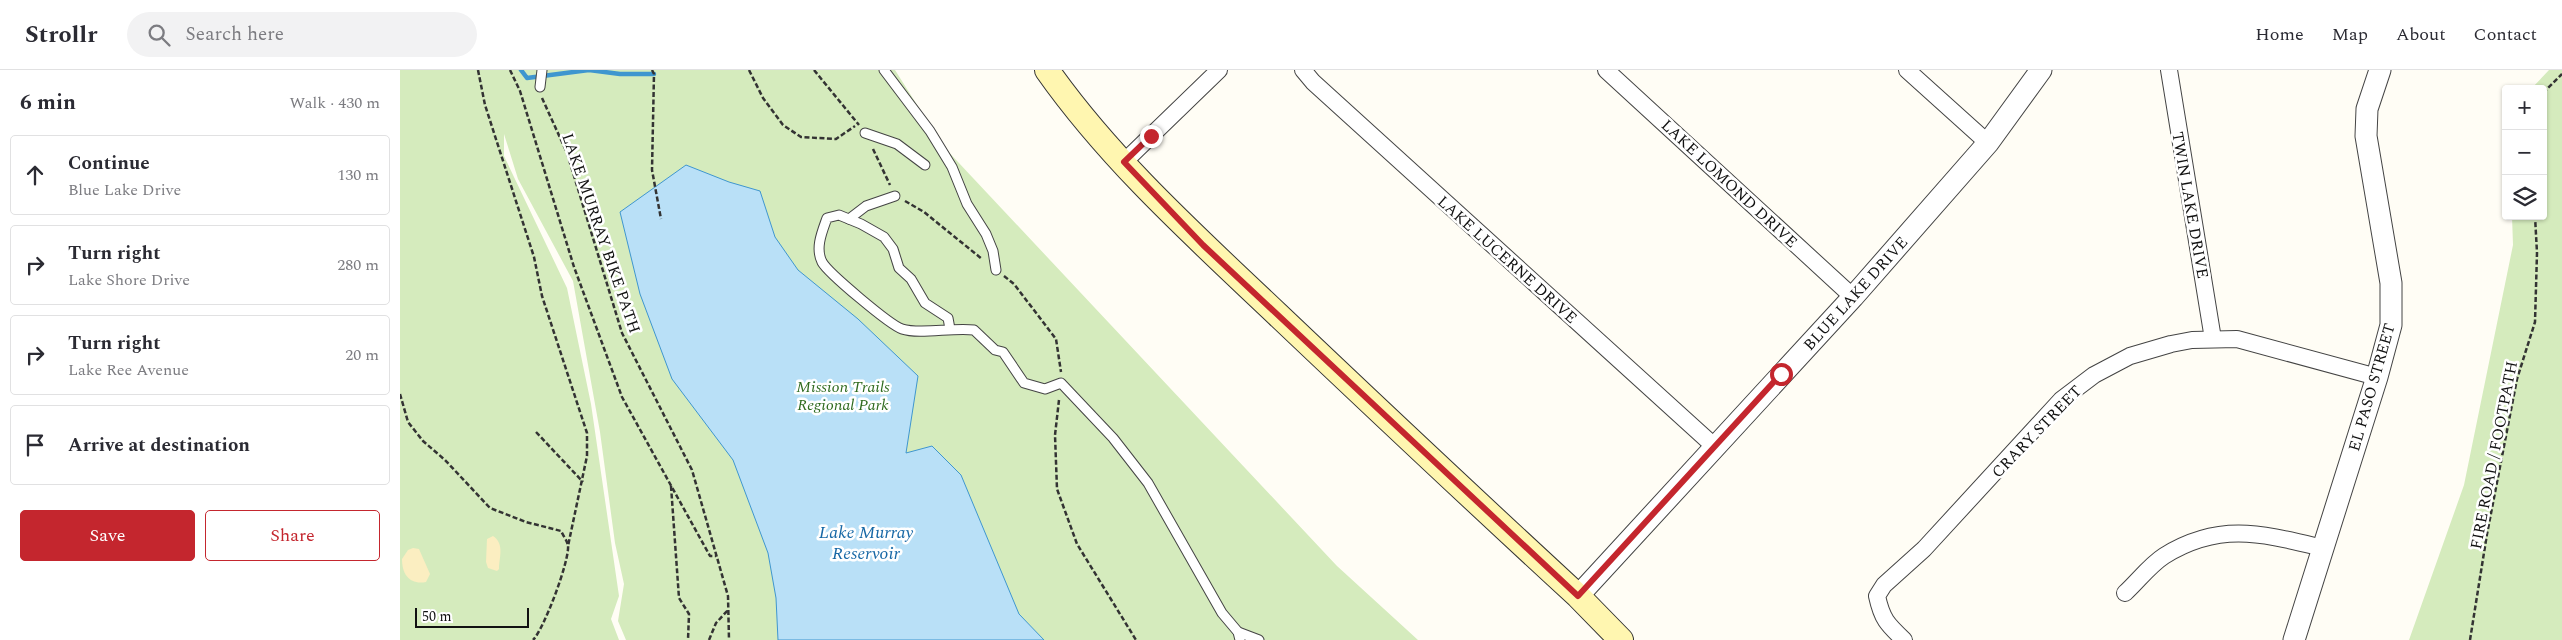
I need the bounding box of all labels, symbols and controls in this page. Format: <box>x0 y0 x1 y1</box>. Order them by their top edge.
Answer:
search box <box>127 12 477 57</box>
text: Strollr <box>25 17 97 53</box>
text: Search here <box>185 20 284 49</box>
icon: search <box>145 21 173 49</box>
text: Home <box>2255 21 2304 48</box>
text: Map <box>2332 21 2368 48</box>
text: About <box>2396 21 2446 48</box>
text: Contact <box>2474 21 2537 48</box>
map controls <box>2502 85 2547 220</box>
button: + <box>2502 85 2547 130</box>
text: 6 min <box>20 87 76 119</box>
text: Walk · 430 m <box>289 91 380 115</box>
street label: LAKE LOMOND DRIVE <box>1656 114 1803 254</box>
route end <box>1140 125 1163 148</box>
street label: LAKE MURRAY BIKE PATH <box>555 130 647 337</box>
street label: TWIN LAKE DRIVE <box>2165 130 2215 280</box>
button: − <box>2502 130 2547 175</box>
text: Continue <box>68 149 150 178</box>
icon: ahead <box>21 161 49 189</box>
text: 130 m <box>337 163 379 187</box>
button: layers <box>2502 175 2547 220</box>
text: Blue Lake Drive <box>68 178 181 202</box>
street label: LAKE LUCERNE DRIVE <box>1432 190 1583 329</box>
street label: BLUE LAKE DRIVE <box>1798 231 1914 356</box>
text: Turn right <box>68 239 161 268</box>
icon: right <box>21 251 49 279</box>
text: 280 m <box>337 253 379 277</box>
text: Lake Shore Drive <box>68 268 190 292</box>
street label: EL PASO STREET <box>2342 320 2402 454</box>
text: Turn right <box>68 329 161 358</box>
icon: right <box>21 341 49 369</box>
text: 20 m <box>345 343 379 367</box>
text: Lake Ree Avenue <box>68 358 189 382</box>
street label: FIRE ROAD / FOOTPATH <box>2464 359 2524 551</box>
route start <box>1770 363 1793 386</box>
park label: Mission Trails Regional Park <box>796 375 890 417</box>
street label: CRARY STREET <box>1986 380 2088 484</box>
icon: arrive <box>21 431 49 459</box>
text: Arrive at destination <box>68 431 250 460</box>
button: Save <box>20 510 195 561</box>
button: Share <box>205 510 380 561</box>
water label: Lake Murray Reservoir <box>819 519 913 567</box>
scale bar <box>415 605 529 628</box>
text: 50 m <box>422 606 452 627</box>

